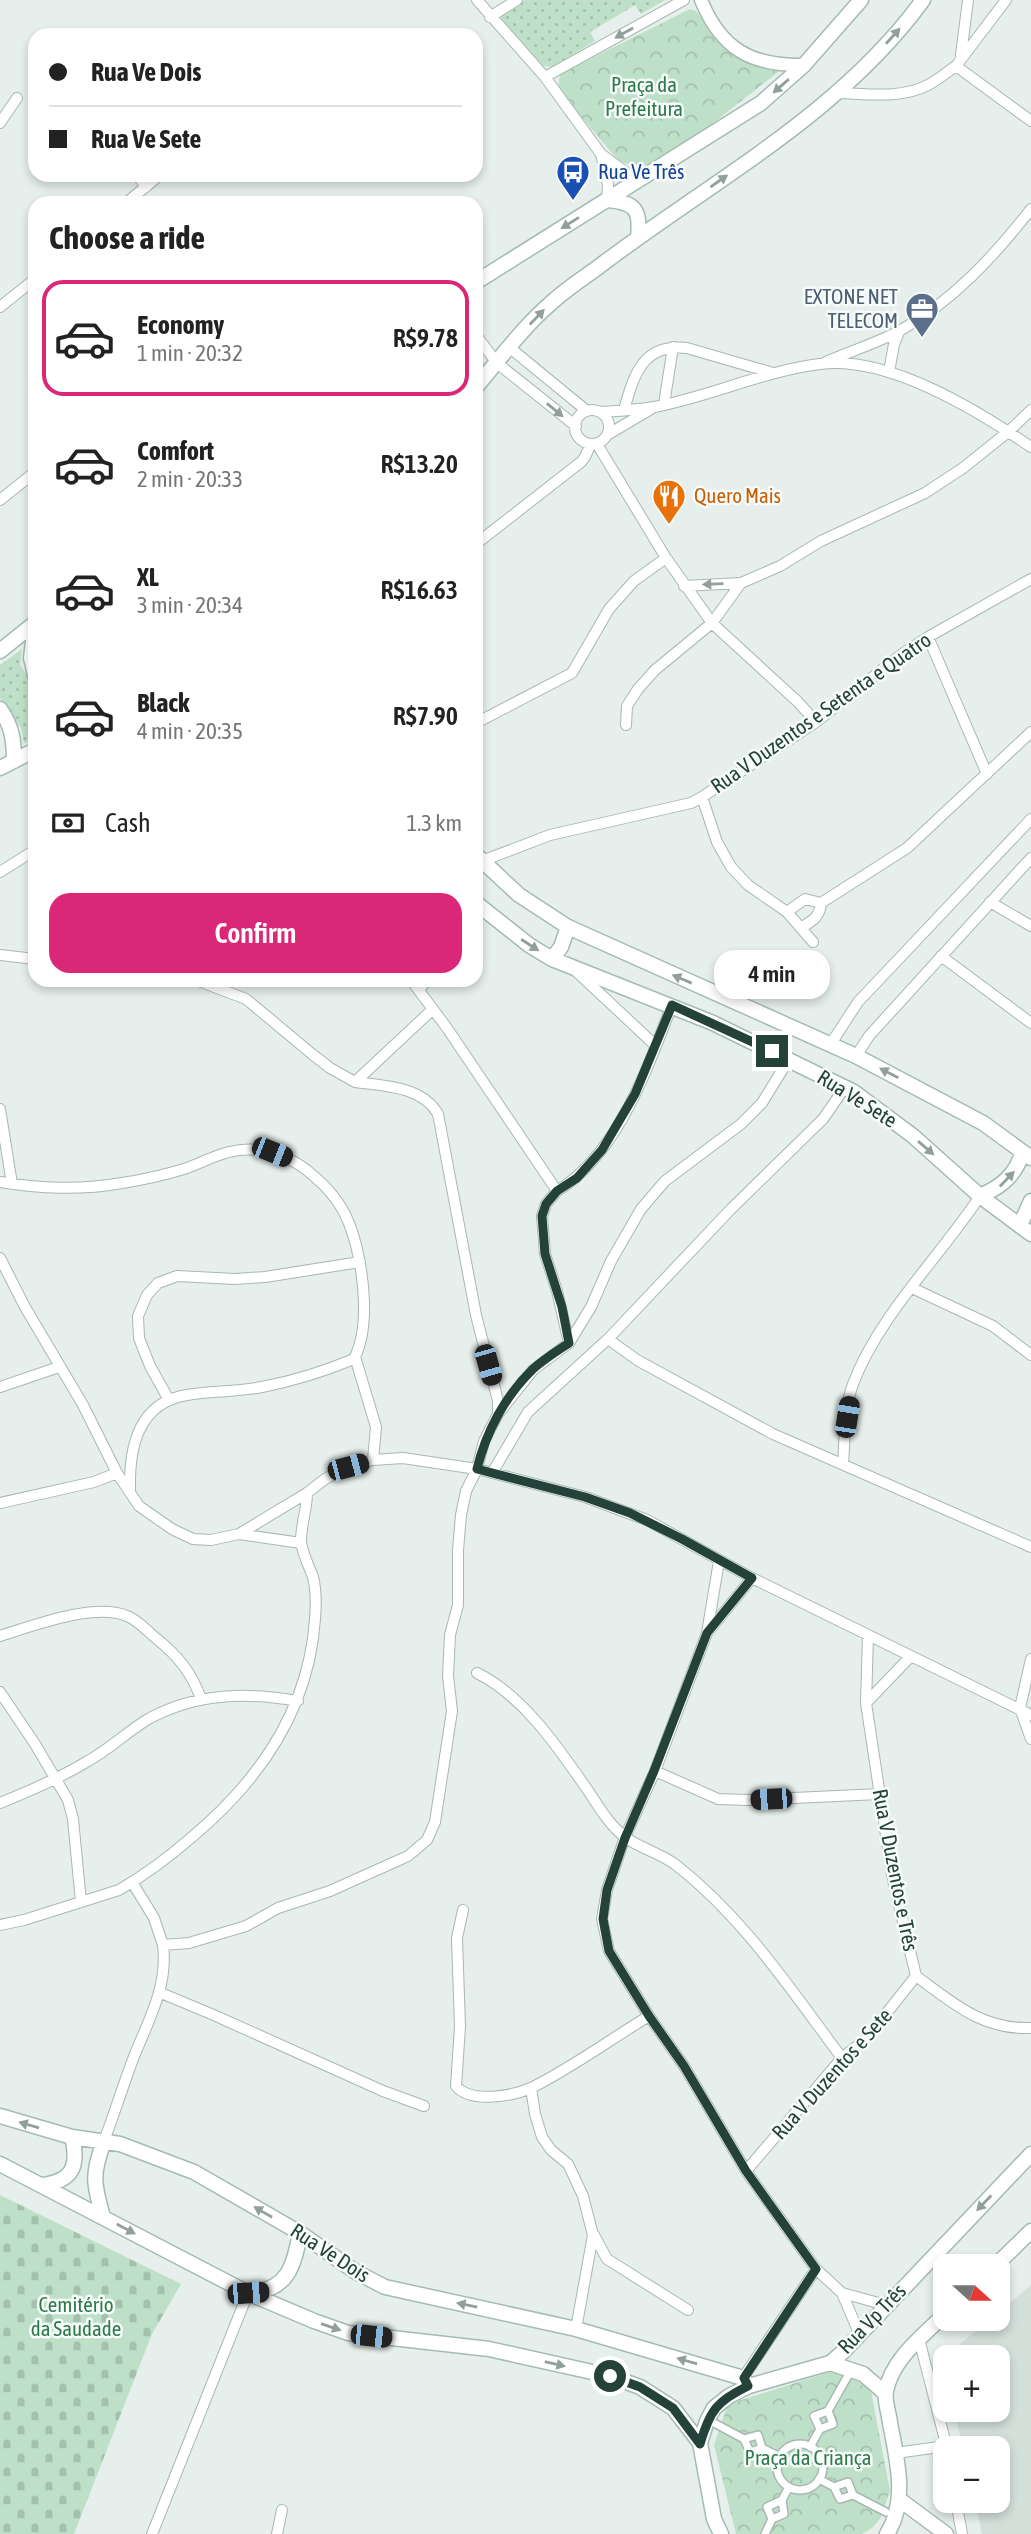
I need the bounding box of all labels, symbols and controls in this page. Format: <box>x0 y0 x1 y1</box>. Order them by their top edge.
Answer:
one-way arrow <box>615 27 634 39</box>
one-way arrow <box>885 27 901 45</box>
text: Rua Ve Dois <box>91 57 201 87</box>
park label: Praça da Prefeitura <box>605 72 683 120</box>
one-way arrow <box>772 78 790 94</box>
text: Rua Ve Sete <box>91 124 201 154</box>
bus stop icon: Rua Ve Três <box>554 153 592 202</box>
place label: Rua Ve Três <box>598 159 684 183</box>
one-way arrow <box>710 174 728 188</box>
one-way arrow <box>561 217 580 230</box>
text: Choose a ride <box>49 219 205 256</box>
place label: EXTONE NET TELECOM <box>804 284 898 332</box>
office icon: EXTONE NET TELECOM <box>903 290 941 339</box>
icon: car <box>53 307 116 370</box>
one-way arrow <box>529 309 545 326</box>
text: Economy <box>137 310 224 340</box>
text: R$9.78 <box>393 323 458 353</box>
text: 1 min · 20:32 <box>137 340 243 366</box>
one-way arrow <box>546 402 564 417</box>
icon: car <box>53 433 116 496</box>
text: Comfort <box>137 436 214 466</box>
text: R$13.20 <box>381 449 458 479</box>
text: 2 min · 20:33 <box>137 466 243 492</box>
restaurant icon: Quero Mais <box>650 477 688 526</box>
place label: Quero Mais <box>694 483 781 507</box>
icon: car <box>53 559 116 622</box>
text: XL <box>137 562 159 592</box>
text: R$16.63 <box>381 575 458 605</box>
one-way arrow <box>701 579 723 590</box>
text: 3 min · 20:34 <box>137 592 243 618</box>
street label: Rua V Duzentos e Setenta e Quatro <box>706 627 935 797</box>
icon: car <box>53 685 116 748</box>
text: Black <box>137 688 189 718</box>
text: R$7.90 <box>393 701 458 731</box>
text: 4 min · 20:35 <box>137 718 243 744</box>
icon: cash <box>49 804 87 842</box>
text: Cash <box>105 808 151 838</box>
text: 1.3 km <box>406 810 462 836</box>
button: Confirm <box>49 893 462 973</box>
one-way arrow <box>520 938 539 951</box>
callout: 4 min <box>714 950 830 998</box>
text: 4 min <box>749 961 795 987</box>
one-way arrow <box>671 973 692 984</box>
route end <box>756 1035 788 1067</box>
street label: Rua Ve Sete <box>813 1064 902 1132</box>
one-way arrow <box>879 1068 899 1079</box>
car <box>249 1134 296 1170</box>
one-way arrow <box>918 1140 935 1155</box>
one-way arrow <box>998 1170 1015 1187</box>
car <box>473 1342 504 1388</box>
car <box>834 1395 861 1439</box>
car <box>325 1451 372 1483</box>
car <box>750 1787 793 1811</box>
street label: Rua V Duzentos e Três <box>868 1787 923 1953</box>
street label: Rua V Duzentos e Sete <box>766 2003 896 2144</box>
one-way arrow <box>18 2119 39 2129</box>
one-way arrow <box>975 2195 992 2212</box>
one-way arrow <box>253 2206 273 2218</box>
street label: Rua Ve Dois <box>287 2218 374 2287</box>
one-way arrow <box>116 2223 136 2234</box>
north arrow <box>933 2254 1010 2331</box>
map controls <box>933 2254 1010 2513</box>
street label: Rua Vp Três <box>832 2278 910 2358</box>
car <box>227 2281 270 2305</box>
park label: Cemitério da Saudade <box>31 2292 121 2340</box>
one-way arrow <box>456 2299 478 2310</box>
one-way arrow <box>320 2322 341 2333</box>
car <box>350 2323 393 2349</box>
button: + <box>933 2345 1010 2422</box>
one-way arrow <box>677 2356 698 2366</box>
one-way arrow <box>544 2359 566 2370</box>
route start <box>594 2360 626 2392</box>
button: − <box>933 2436 1010 2513</box>
park label: Praça da Criança <box>745 2445 871 2469</box>

